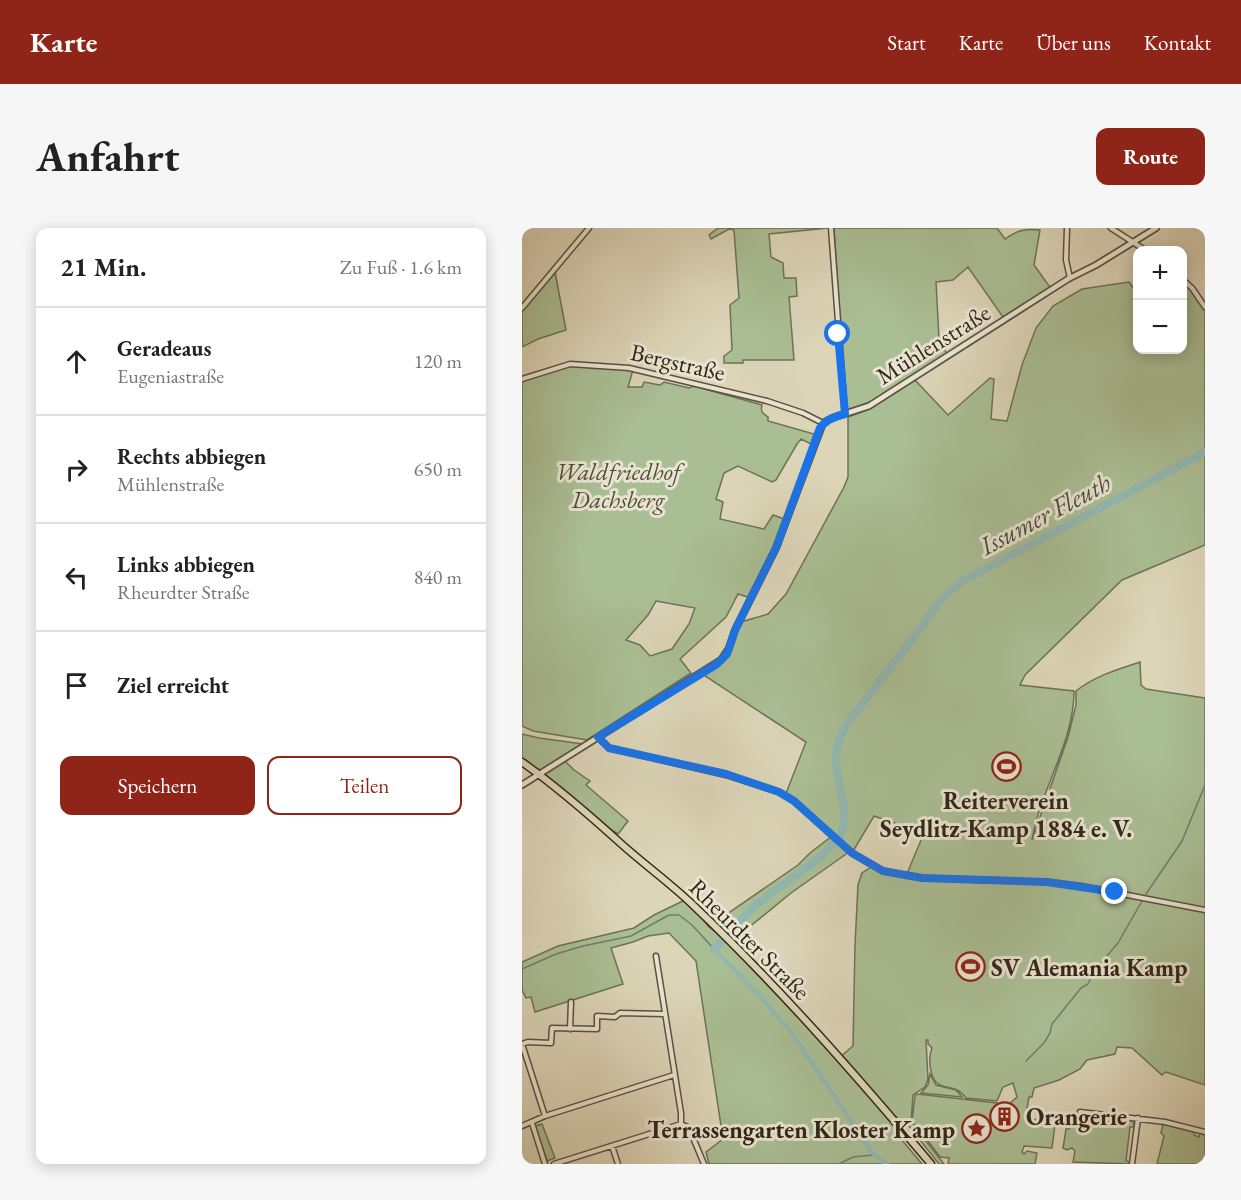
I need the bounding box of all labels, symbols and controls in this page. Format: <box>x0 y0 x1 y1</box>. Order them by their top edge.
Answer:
text: Karte <box>30 24 97 60</box>
text: Start <box>887 29 926 56</box>
text: Karte <box>959 29 1003 56</box>
text: Über uns <box>1036 29 1111 56</box>
text: Kontakt <box>1144 29 1211 56</box>
button: Route <box>1096 128 1205 185</box>
text: Anfahrt <box>36 129 179 184</box>
map controls <box>1133 246 1187 354</box>
button: + <box>1133 246 1187 300</box>
text: 21 Min. <box>60 250 146 284</box>
text: Zu Fuß · 1.6 km <box>340 254 462 280</box>
street label: Mühlenstraße <box>870 297 996 391</box>
button: − <box>1133 300 1187 354</box>
route start <box>824 320 850 346</box>
text: Geradeaus <box>117 334 211 363</box>
street label: Bergstraße <box>628 336 728 388</box>
icon: ahead <box>60 345 93 378</box>
text: 120 m <box>414 348 462 374</box>
text: Eugeniastraße <box>117 363 224 389</box>
text: Rechts abbiegen <box>117 442 266 471</box>
icon: right <box>60 453 93 486</box>
text: 650 m <box>414 456 462 482</box>
park label: Waldfriedhof Dachsberg <box>556 456 686 515</box>
water label: Issumer Fleuth <box>973 465 1117 563</box>
text: Mühlenstraße <box>117 471 224 497</box>
text: Links abbiegen <box>117 550 255 579</box>
icon: left <box>60 561 93 594</box>
text: 840 m <box>414 564 462 590</box>
text: Rheurdter Straße <box>117 579 250 605</box>
icon: arrive <box>60 669 93 702</box>
text: Ziel erreicht <box>117 671 229 700</box>
sports icon: Reiterverein Seydlitz-Kamp 1884 e. V. <box>990 751 1022 783</box>
button: Speichern <box>60 756 255 815</box>
button: Teilen <box>267 756 462 815</box>
place label: Reiterverein Seydlitz-Kamp 1884 e. V. <box>880 785 1132 845</box>
street label: Rheurdter Straße <box>683 872 817 1006</box>
route end <box>1101 878 1127 904</box>
sports icon: SV Alemania Kamp <box>954 951 986 983</box>
place label: SV Alemania Kamp <box>991 952 1187 983</box>
building icon: Orangerie <box>989 1100 1021 1132</box>
place label: Orangerie <box>1026 1101 1127 1133</box>
place icon: Terrassengarten Kloster Kamp <box>960 1113 992 1145</box>
place label: Terrassengarten Kloster Kamp <box>647 1114 955 1146</box>

